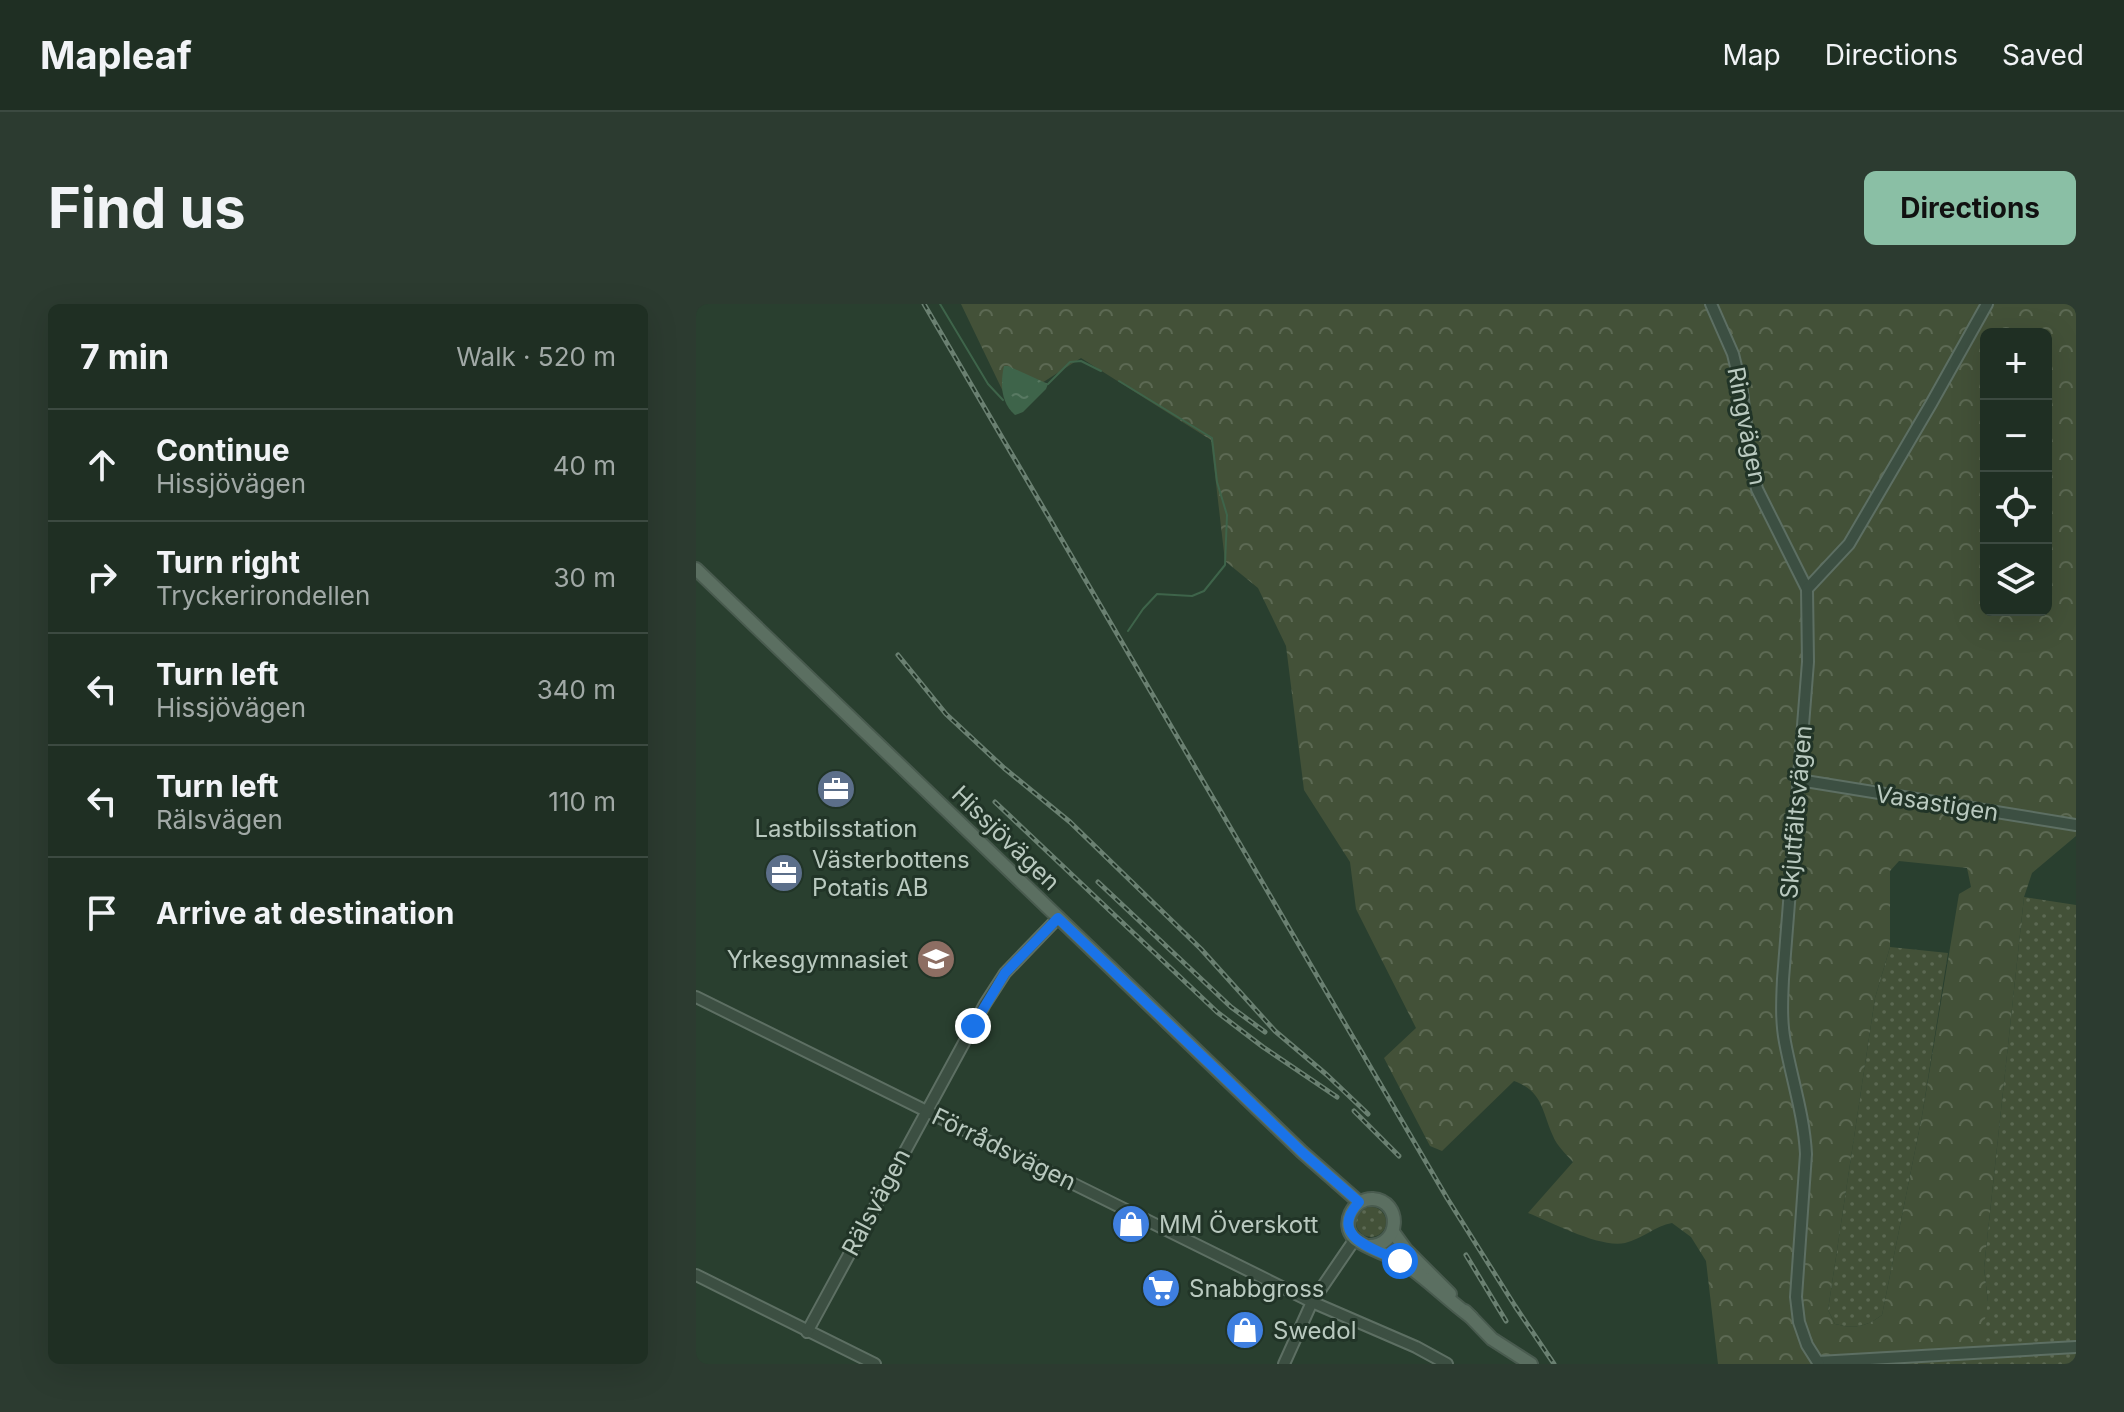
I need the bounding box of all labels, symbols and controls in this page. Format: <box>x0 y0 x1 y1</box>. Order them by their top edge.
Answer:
text: Mapleaf <box>40 32 192 78</box>
text: Map <box>1722 38 1781 72</box>
text: Directions <box>1825 38 1958 72</box>
text: Saved <box>2002 38 2084 72</box>
button: Directions <box>1864 171 2076 245</box>
text: Find us <box>48 174 246 242</box>
map controls <box>1980 328 2052 616</box>
button: + <box>1980 328 2052 400</box>
text: 7 min <box>80 336 169 377</box>
text: Walk · 520 m <box>456 341 616 372</box>
street label: Ringvägen <box>1721 364 1773 488</box>
button: − <box>1980 400 2052 472</box>
text: Continue <box>156 432 290 468</box>
icon: ahead <box>80 443 124 487</box>
text: 40 m <box>553 450 616 481</box>
text: Hissjövägen <box>156 468 306 499</box>
button: locate <box>1980 472 2052 544</box>
text: Turn right <box>156 544 300 580</box>
button: layers <box>1980 544 2052 616</box>
icon: right <box>80 555 124 599</box>
text: 30 m <box>553 562 616 593</box>
text: Tryckerirondellen <box>156 580 370 611</box>
text: Turn left <box>156 656 278 692</box>
icon: left <box>80 667 124 711</box>
text: 340 m <box>537 674 616 705</box>
text: Hissjövägen <box>156 692 306 723</box>
street label: Skjutfältsvägen <box>1774 724 1818 900</box>
text: Turn left <box>156 768 278 804</box>
office icon: Lastbilsstation <box>815 768 857 810</box>
icon: left <box>80 779 124 823</box>
street label: Hissjövägen <box>946 779 1066 897</box>
street label: Vasastigen <box>1873 779 2001 827</box>
text: 110 m <box>548 786 616 817</box>
text: Rälsvägen <box>156 804 283 835</box>
place label: Lastbilsstation <box>755 814 917 843</box>
place label: Västerbottens Potatis AB <box>812 845 970 902</box>
office icon: Västerbottens Potatis AB <box>763 852 805 894</box>
icon: arrive <box>80 891 124 935</box>
text: Arrive at destination <box>156 895 454 931</box>
school or university icon: Yrkesgymnasiet <box>915 938 957 980</box>
place label: Yrkesgymnasiet <box>727 945 908 974</box>
route end <box>955 1008 991 1044</box>
street label: Förrådsvägen <box>927 1102 1081 1196</box>
street label: Rälsvägen <box>836 1144 916 1260</box>
shop icon: MM Överskott <box>1110 1203 1152 1245</box>
place label: MM Överskott <box>1159 1210 1318 1239</box>
route start <box>1382 1243 1418 1279</box>
supermarket icon: Snabbgross <box>1140 1267 1182 1309</box>
place label: Snabbgross <box>1189 1274 1325 1303</box>
shop icon: Swedol <box>1224 1309 1266 1351</box>
place label: Swedol <box>1273 1316 1357 1345</box>

